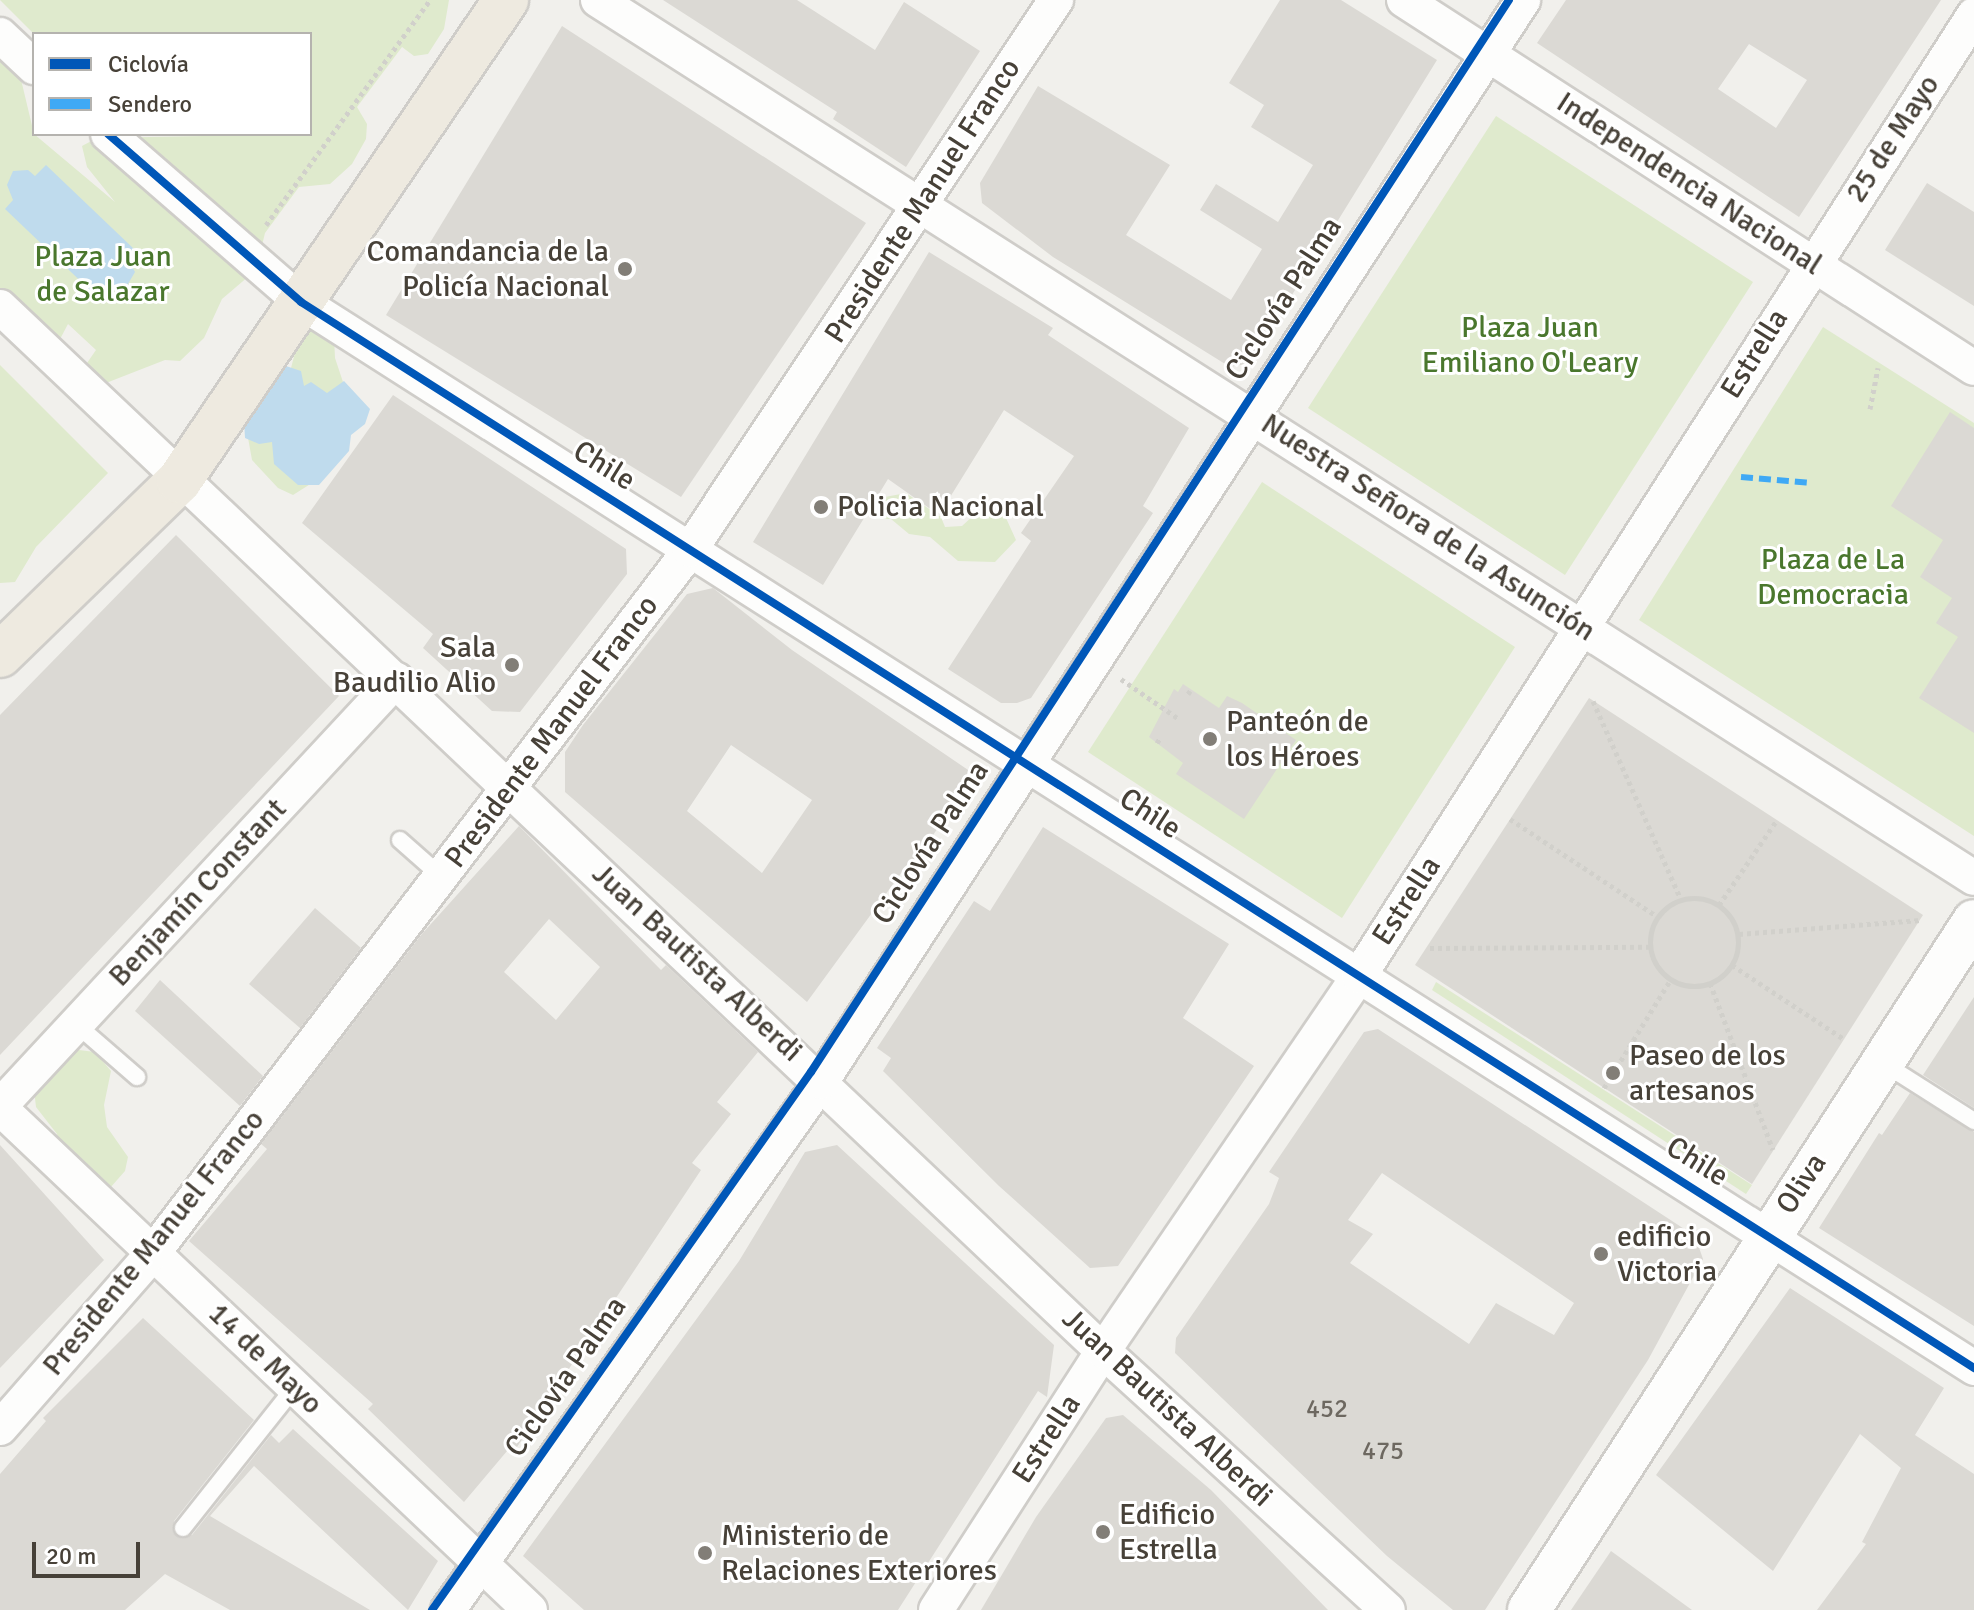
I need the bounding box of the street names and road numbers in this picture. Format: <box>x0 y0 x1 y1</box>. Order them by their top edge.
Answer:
street label: Presidente Manuel Franco <box>818 52 1028 350</box>
street label: 25 de Mayo <box>1838 68 1948 210</box>
street label: Independencia Nacional <box>1550 85 1828 283</box>
street label: Ciclovía Palma <box>1218 211 1350 387</box>
street label: Estrella <box>1714 303 1796 405</box>
street label: Nuestra Señora de la Asunción <box>1254 406 1602 650</box>
street label: Chile <box>566 433 642 499</box>
street label: Presidente Manuel Franco <box>438 589 666 875</box>
street label: Ciclovía Palma <box>865 755 997 931</box>
street label: Chile <box>1112 781 1188 847</box>
street label: Benjamín Constant <box>102 792 294 994</box>
street label: Estrella <box>1365 850 1449 952</box>
street label: Juan Bautista Alberdi <box>584 856 810 1070</box>
street label: Presidente Manuel Franco <box>36 1103 272 1383</box>
street label: Chile <box>1659 1129 1735 1195</box>
street label: Oliva <box>1769 1147 1835 1221</box>
street label: Ciclovía Palma <box>498 1290 634 1464</box>
street label: 14 de Mayo <box>200 1296 330 1422</box>
street label: Juan Bautista Alberdi <box>1054 1301 1280 1515</box>
street label: Estrella <box>1005 1388 1089 1490</box>

